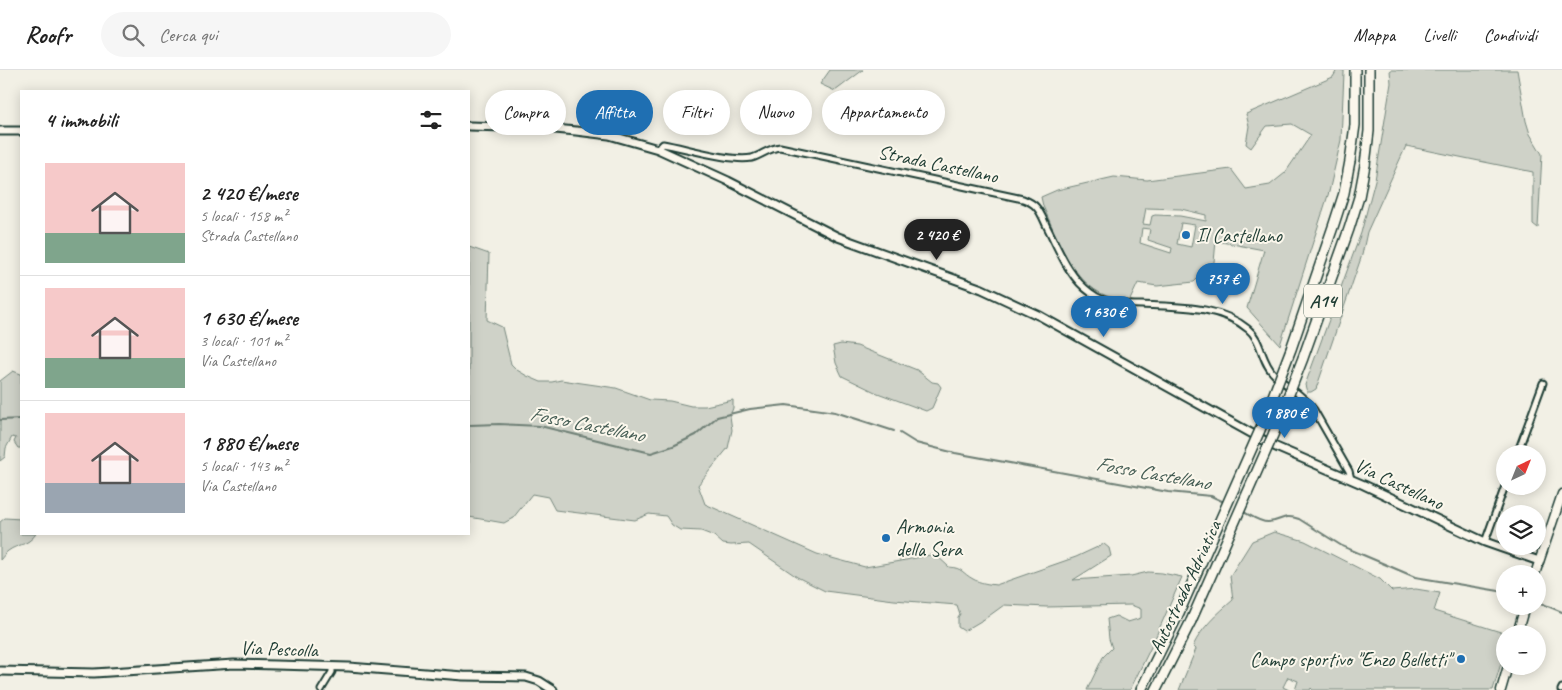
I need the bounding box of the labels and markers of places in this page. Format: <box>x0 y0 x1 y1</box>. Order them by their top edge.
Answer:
pin: 2 420 € <box>891 218 983 261</box>
place label: Il Castellano <box>1196 223 1283 248</box>
marker: Il Castellano <box>1180 229 1192 241</box>
pin: 757 € <box>1188 262 1258 305</box>
pin: 1 630 € <box>1058 296 1150 338</box>
pin: 1 880 € <box>1239 396 1331 439</box>
place label: Armonia della Sera <box>896 514 963 562</box>
marker: Armonia della Sera <box>880 532 892 544</box>
place label: Campo sportivo "Enzo Belletti" <box>1250 647 1455 672</box>
marker: Campo sportivo "Enzo Belletti" <box>1455 653 1467 665</box>

